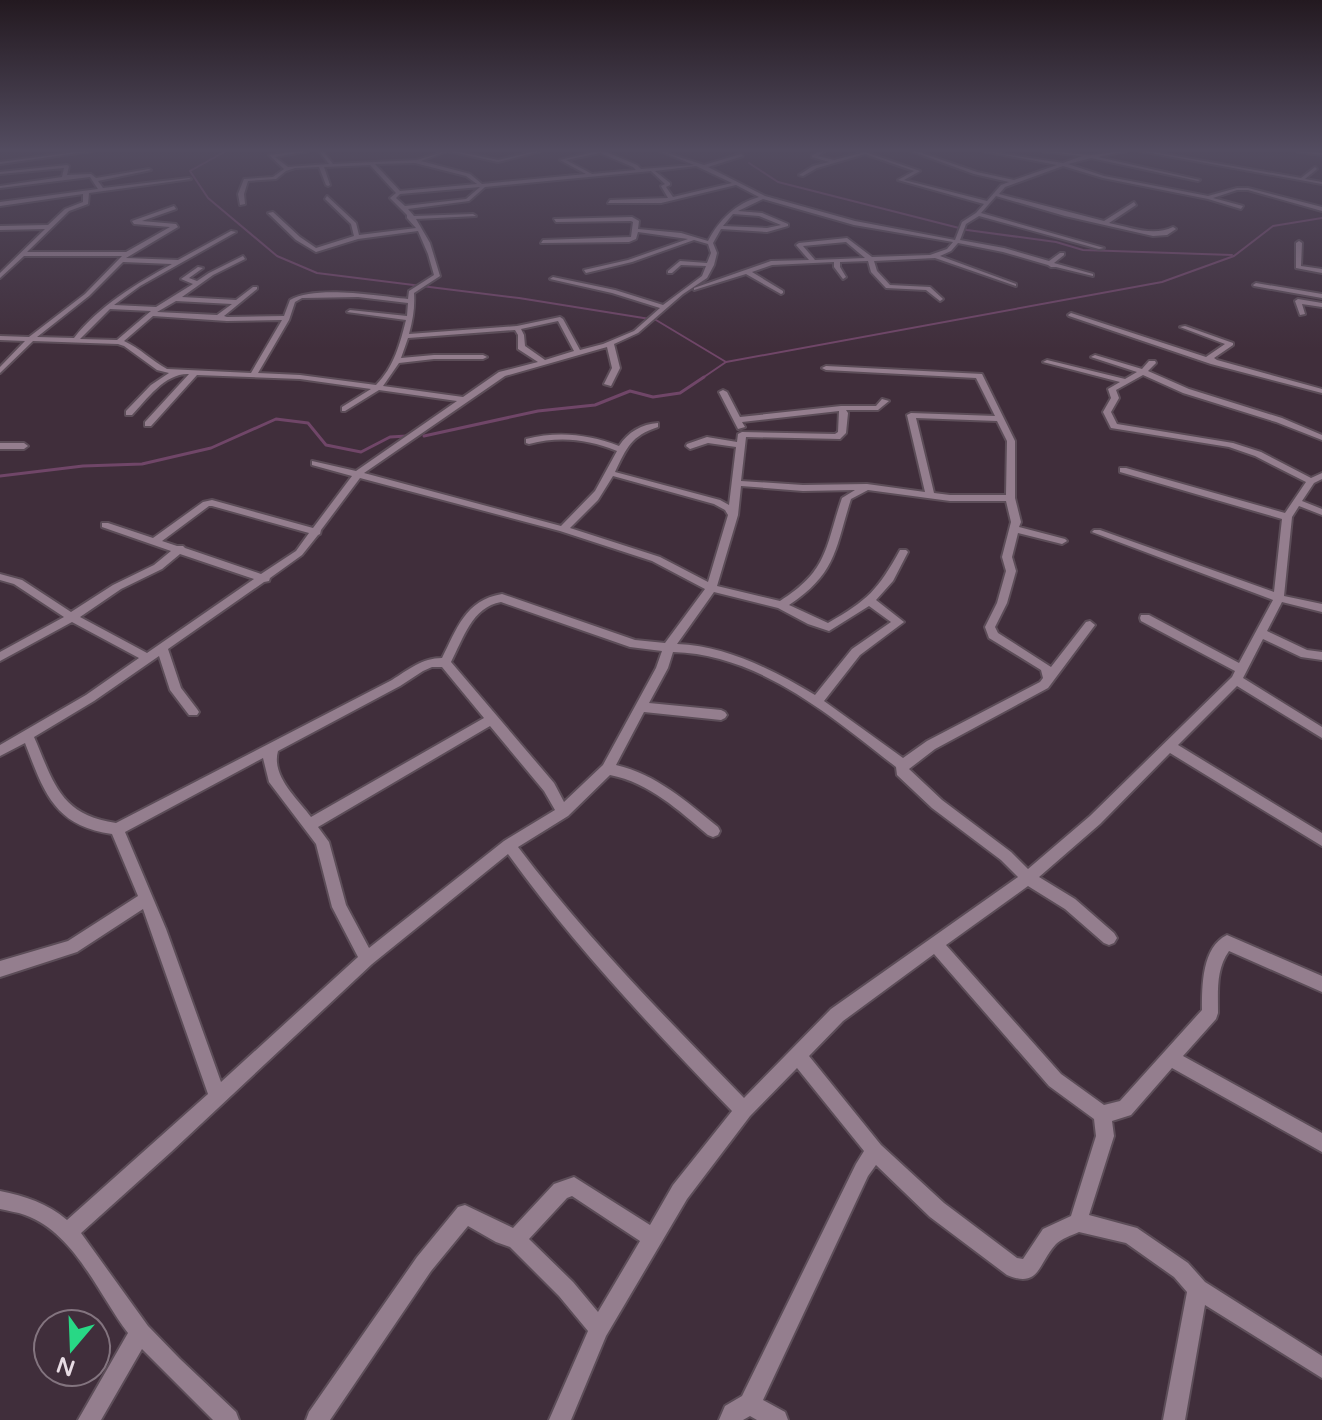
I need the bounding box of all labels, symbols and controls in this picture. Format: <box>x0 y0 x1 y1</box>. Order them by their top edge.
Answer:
north arrow <box>32 1308 112 1388</box>
text: N <box>53 1351 78 1381</box>

